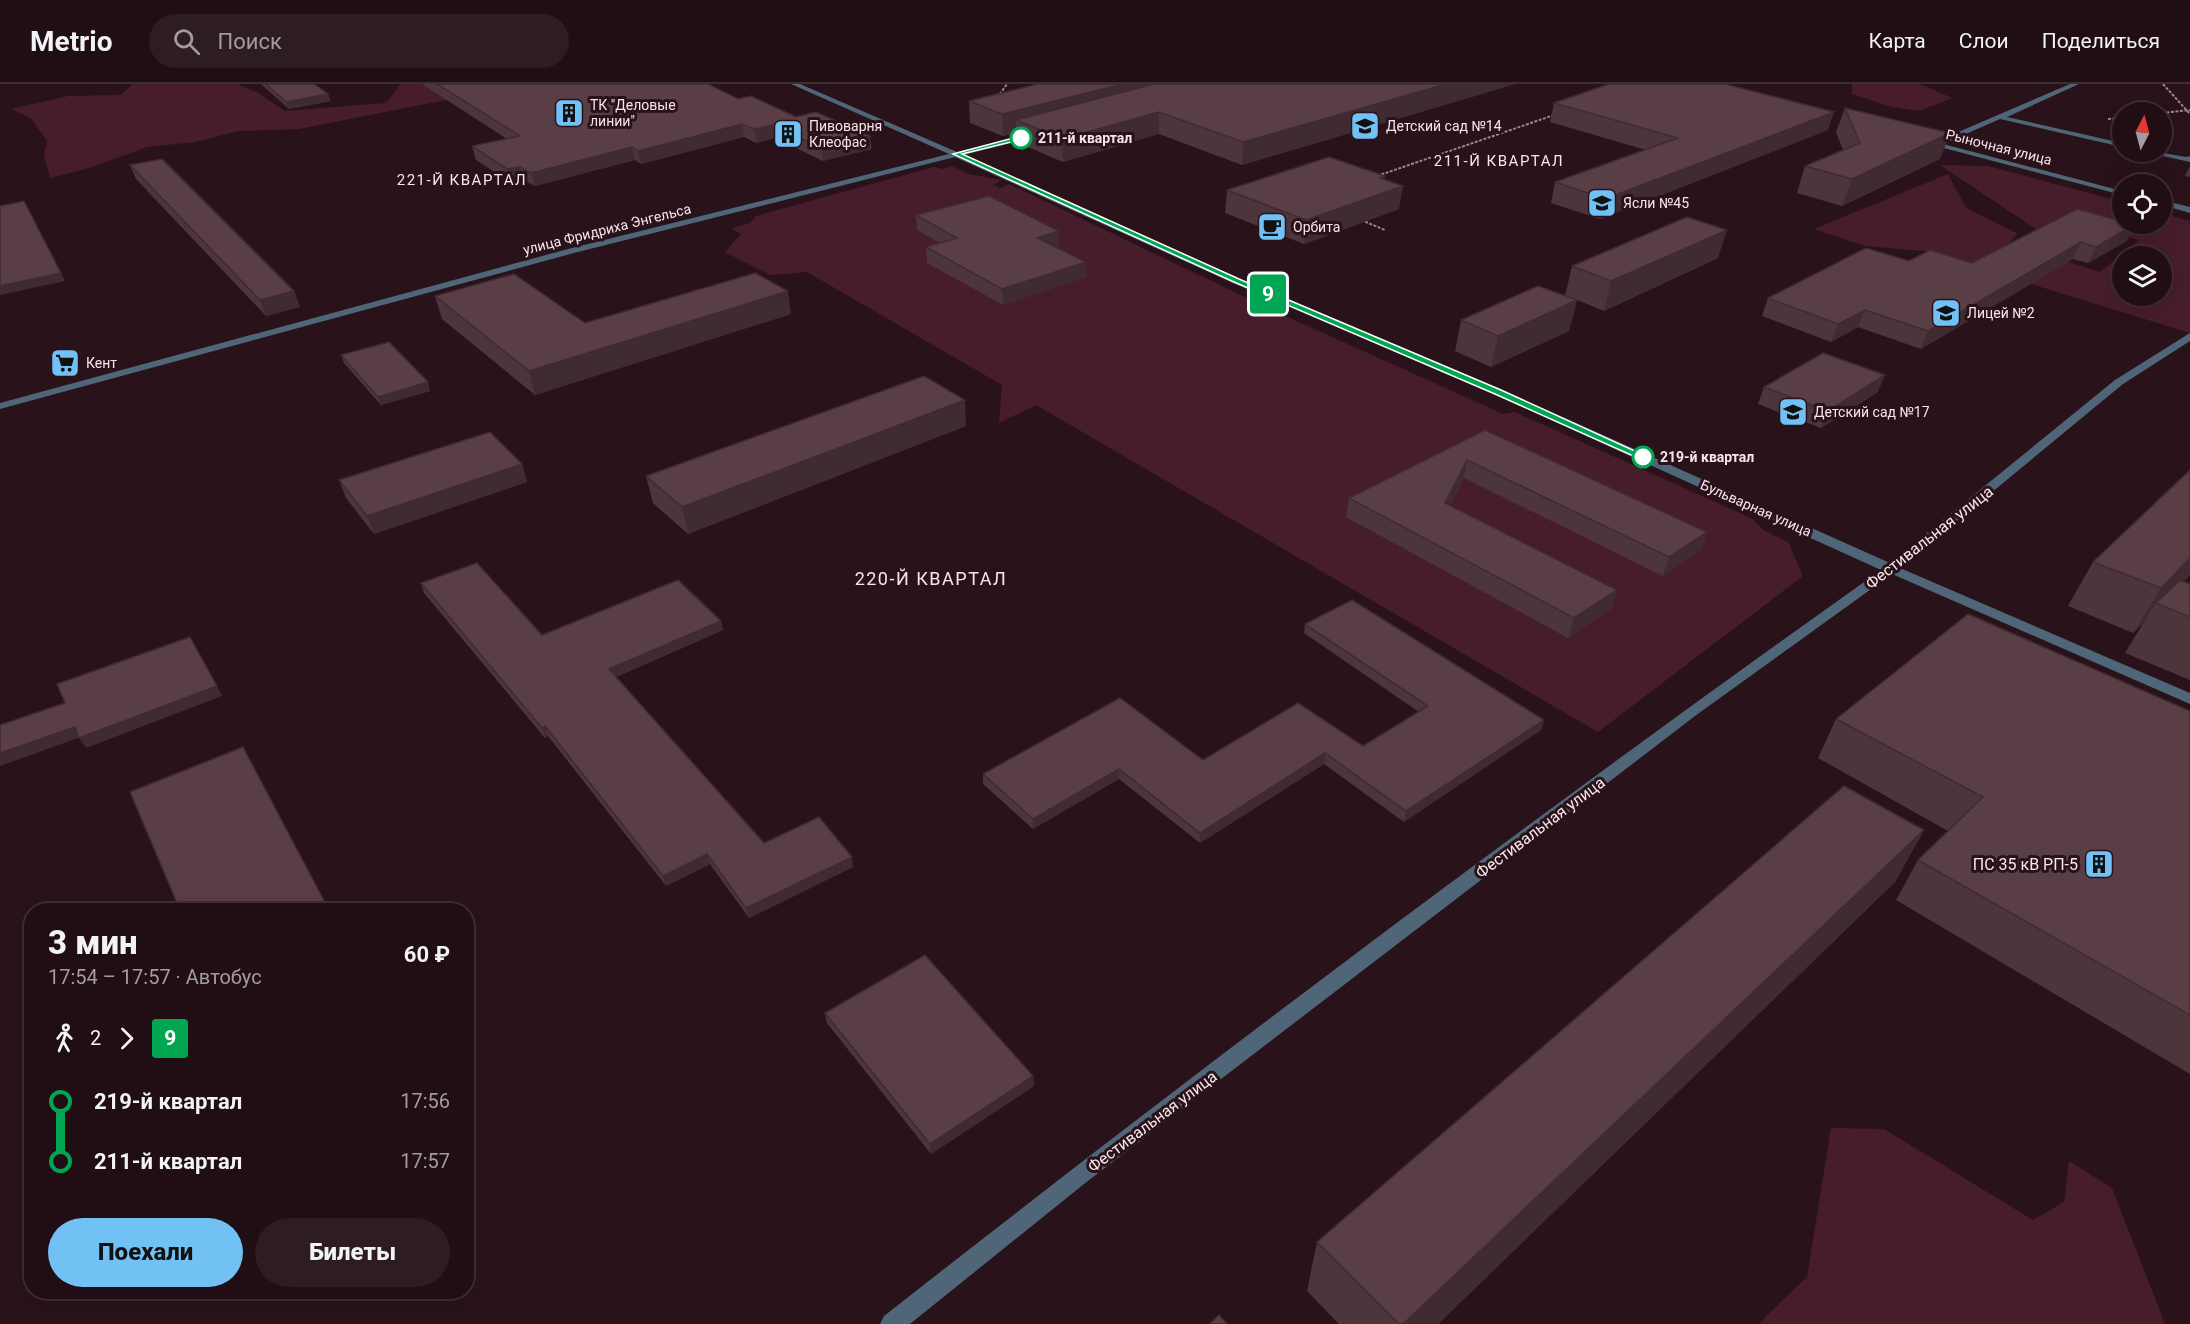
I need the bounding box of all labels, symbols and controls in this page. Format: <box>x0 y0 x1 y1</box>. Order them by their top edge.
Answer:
search box <box>149 14 569 68</box>
text: Metrio <box>30 25 113 58</box>
icon: search <box>170 25 203 58</box>
text: Поиск <box>218 29 282 54</box>
text: Карта <box>1869 29 1926 53</box>
text: Слои <box>1959 29 2009 53</box>
text: Поделиться <box>2042 29 2160 53</box>
building icon: ТК "Деловые линии" <box>553 97 585 129</box>
place label: ТК "Деловые линии" <box>590 97 676 129</box>
north arrow <box>2112 102 2172 162</box>
map controls <box>2112 102 2172 306</box>
school or university icon: Детский сад №14 <box>1349 110 1381 142</box>
building icon: Пивоварня Клеофас <box>772 118 804 150</box>
place label: Пивоварня Клеофас <box>809 118 882 150</box>
place label: Детский сад №14 <box>1386 118 1502 134</box>
street label: Рыночная улица <box>1944 126 2054 168</box>
marker: 211-й квартал <box>1010 127 1032 149</box>
place label: 211-й квартал <box>1038 130 1132 146</box>
district label: 211-Й КВАРТАЛ <box>1434 152 1564 170</box>
district label: 221-Й КВАРТАЛ <box>397 171 527 189</box>
button: locate <box>2112 174 2172 234</box>
school or university icon: Ясли №45 <box>1586 187 1618 219</box>
place label: Ясли №45 <box>1623 195 1689 211</box>
street label: улица Фридриха Энгельса <box>521 200 693 258</box>
cafe icon: Орбита <box>1256 211 1288 243</box>
place label: Орбита <box>1293 219 1340 235</box>
button: layers <box>2112 246 2172 306</box>
line badge: 9 <box>1248 274 1288 314</box>
text: 9 <box>1262 282 1274 306</box>
school or university icon: Лицей №2 <box>1930 297 1962 329</box>
place label: Лицей №2 <box>1967 305 2035 321</box>
supermarket icon: Кент <box>49 347 81 379</box>
place label: Кент <box>86 355 117 371</box>
school or university icon: Детский сад №17 <box>1777 396 1809 428</box>
place label: Детский сад №17 <box>1814 404 1930 420</box>
marker: 219-й квартал <box>1632 446 1654 468</box>
place label: 219-й квартал <box>1660 449 1754 465</box>
street label: Бульварная улица <box>1698 476 1814 540</box>
street label: Фестивальная улица <box>1862 482 1997 593</box>
district label: 220-Й КВАРТАЛ <box>855 568 1007 589</box>
street label: Фестивальная улица <box>1472 773 1609 882</box>
building icon: ПС 35 кВ РП-5 <box>2083 848 2115 880</box>
place label: ПС 35 кВ РП-5 <box>1973 855 2078 874</box>
text: 3 мин <box>48 923 138 962</box>
text: 60 ₽ <box>404 942 450 967</box>
text: 17:54 – 17:57 · Автобус <box>48 965 262 989</box>
icon: walk <box>48 1022 81 1055</box>
icon: forward <box>110 1022 143 1055</box>
text: 2 <box>90 1026 101 1050</box>
text: 9 <box>164 1026 176 1050</box>
street label: Фестивальная улица <box>1084 1067 1221 1176</box>
text: 219-й квартал <box>94 1089 242 1114</box>
text: 17:56 <box>400 1089 450 1113</box>
text: 211-й квартал <box>94 1149 242 1174</box>
text: 17:57 <box>400 1149 450 1173</box>
button: Поехали <box>48 1218 243 1287</box>
button: Билеты <box>255 1218 450 1287</box>

